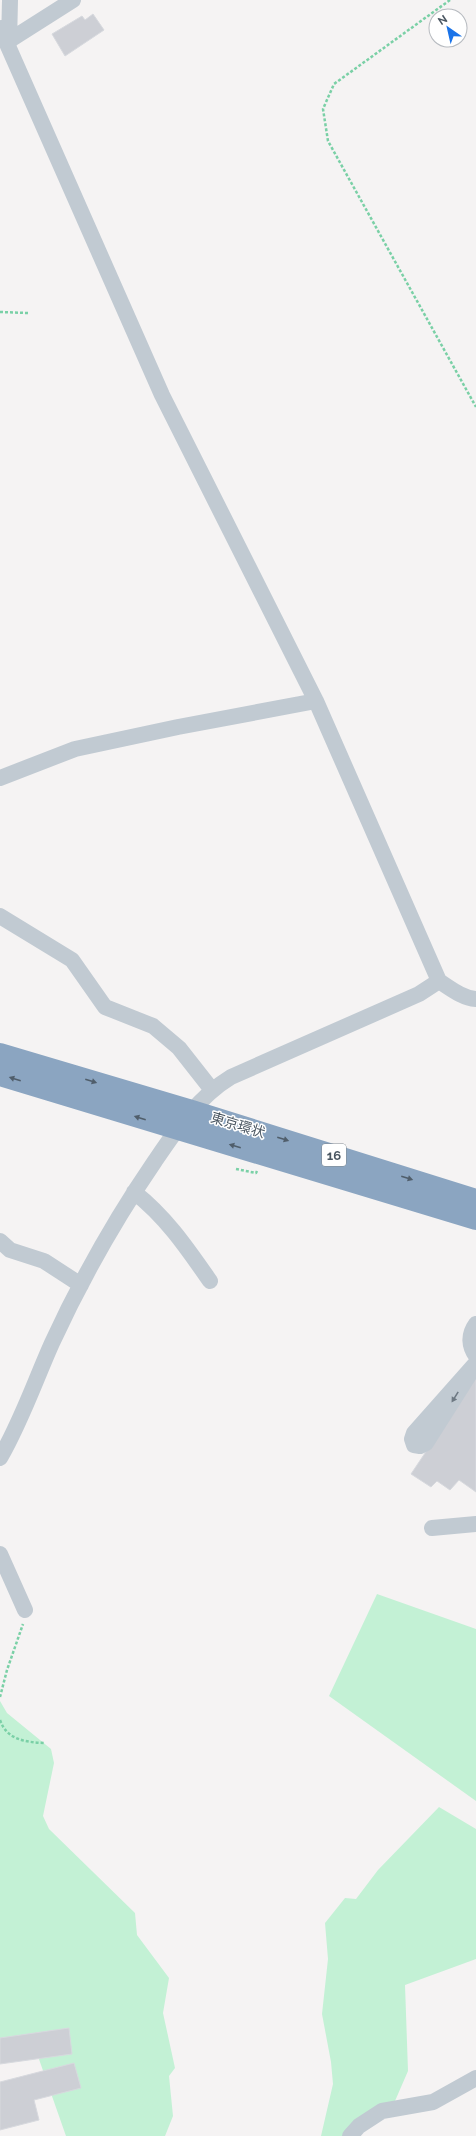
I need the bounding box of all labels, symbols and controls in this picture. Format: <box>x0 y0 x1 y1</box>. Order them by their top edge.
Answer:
north arrow <box>428 8 468 48</box>
text: N <box>436 12 450 28</box>
one-way arrow <box>9 1076 21 1082</box>
one-way arrow <box>85 1078 97 1084</box>
street label: 東京環状 <box>209 1109 267 1141</box>
one-way arrow <box>133 1115 145 1121</box>
one-way arrow <box>277 1136 289 1142</box>
one-way arrow <box>229 1143 241 1149</box>
road number: 16 <box>322 1144 346 1166</box>
one-way arrow <box>401 1175 413 1181</box>
one-way arrow <box>451 1392 459 1402</box>

